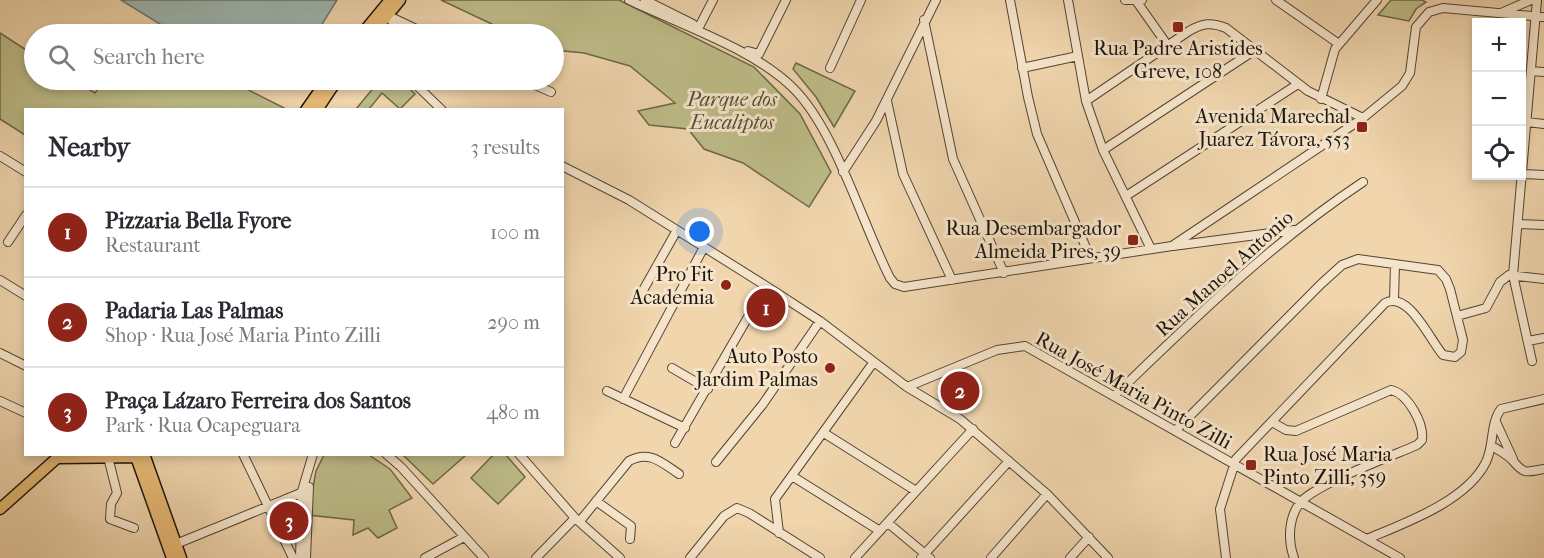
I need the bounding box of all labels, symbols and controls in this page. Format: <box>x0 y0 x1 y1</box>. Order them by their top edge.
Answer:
map controls <box>1472 18 1526 180</box>
button: + <box>1472 18 1526 72</box>
marker: Rua Padre Aristides Greve, 108 <box>1171 20 1185 34</box>
search box <box>24 24 564 90</box>
place label: Rua Padre Aristides Greve, 108 <box>1093 37 1263 83</box>
icon: search <box>45 41 78 74</box>
text: Search here <box>93 44 205 70</box>
button: − <box>1472 72 1526 126</box>
park label: Parque dos Eucaliptos <box>686 88 778 134</box>
place label: Avenida Marechal Juarez Távora, 553 <box>1195 105 1350 151</box>
marker: Avenida Marechal Juarez Távora, 553 <box>1355 120 1369 134</box>
button: locate <box>1472 126 1526 180</box>
text: Nearby <box>48 132 130 163</box>
text: 3 results <box>471 136 540 159</box>
street label: Rua Manoel Antonio <box>1151 206 1298 341</box>
text: Pizzaria Bella Fyore <box>105 208 291 234</box>
your location <box>685 217 714 246</box>
place label: Rua Desembargador Almeida Pires, 39 <box>945 217 1121 263</box>
text: 1 <box>64 221 71 244</box>
text: 100 m <box>490 221 540 244</box>
marker: Rua Desembargador Almeida Pires, 39 <box>1126 233 1140 247</box>
text: Restaurant <box>105 234 201 257</box>
place label: Pro Fit Academia <box>629 263 715 309</box>
marker: Pro Fit Academia <box>719 278 733 292</box>
pin: 1 <box>746 286 786 330</box>
text: Padaria Las Palmas <box>105 298 283 324</box>
text: 2 <box>62 311 73 334</box>
text: 290 m <box>487 311 540 334</box>
text: Shop · Rua José Maria Pinto Zilli <box>105 324 381 347</box>
street label: Rua José Maria Pinto Zilli <box>1032 327 1236 454</box>
place label: Auto Posto Jardim Palmas <box>694 345 818 391</box>
marker: Auto Posto Jardim Palmas <box>823 361 837 375</box>
pin: 2 <box>940 368 980 414</box>
text: Praça Lázaro Ferreira dos Santos <box>105 388 411 414</box>
text: 3 <box>63 401 72 424</box>
text: 480 m <box>486 401 540 424</box>
text: Park · Rua Ocapeguara <box>105 414 300 437</box>
place label: Rua José Maria Pinto Zilli, 359 <box>1263 443 1393 489</box>
marker: Rua José Maria Pinto Zilli, 359 <box>1244 458 1258 472</box>
pin: 3 <box>270 498 308 544</box>

